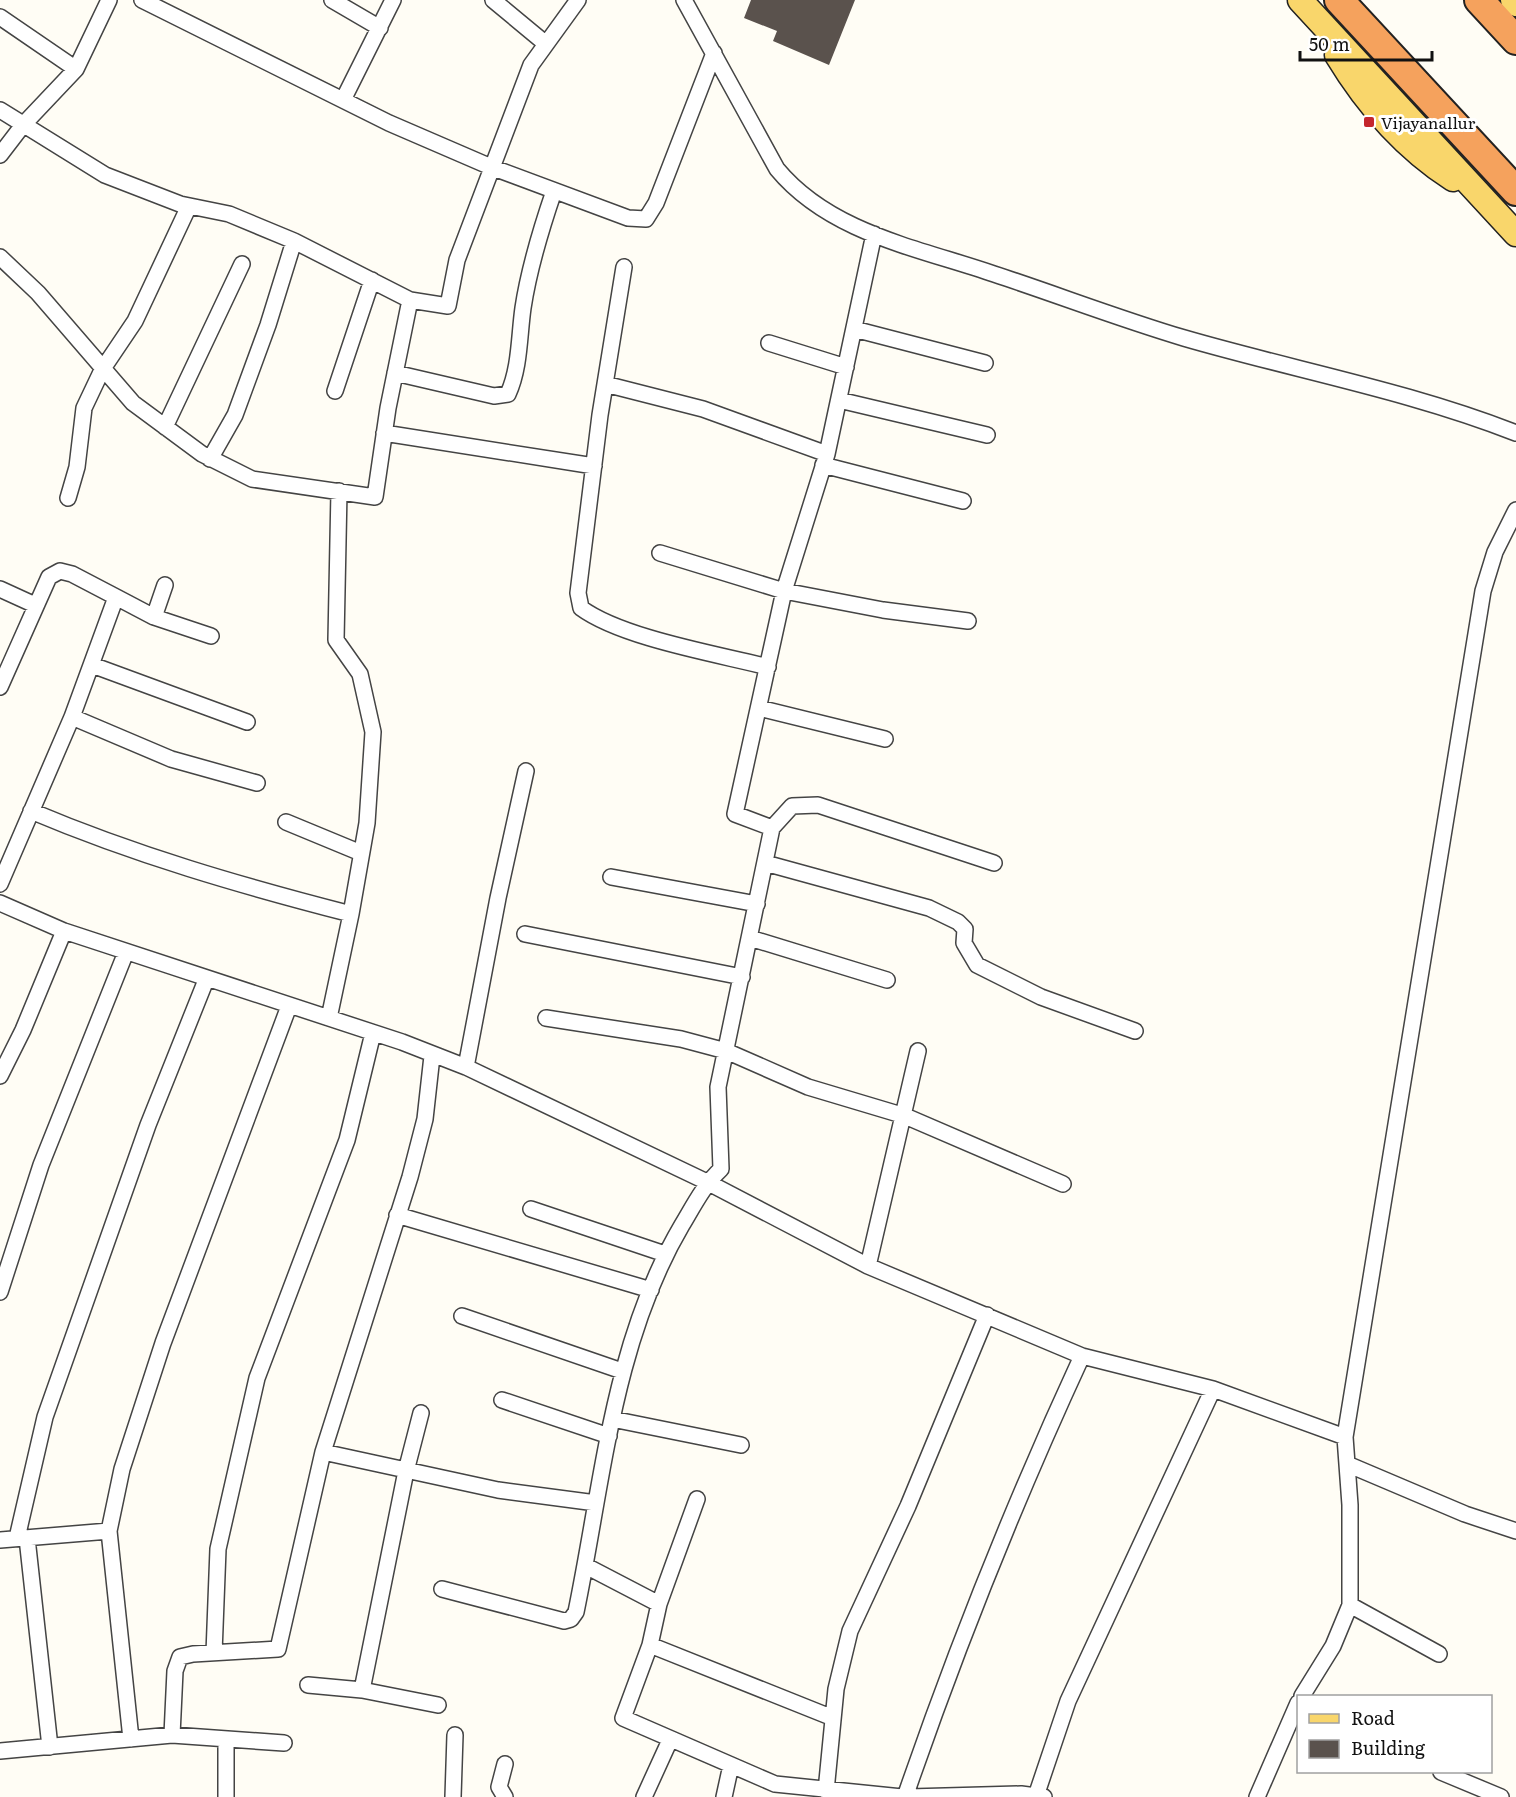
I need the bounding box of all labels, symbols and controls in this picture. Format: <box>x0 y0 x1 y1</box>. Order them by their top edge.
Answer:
scale bar <box>1300 24 1432 62</box>
text: 50 m <box>1309 30 1350 57</box>
place label: Vijayanallur <box>1381 110 1476 134</box>
marker: Vijayanallur <box>1362 115 1376 129</box>
legend <box>1297 1695 1492 1773</box>
text: Road <box>1351 1704 1395 1731</box>
text: Building <box>1351 1734 1426 1761</box>

